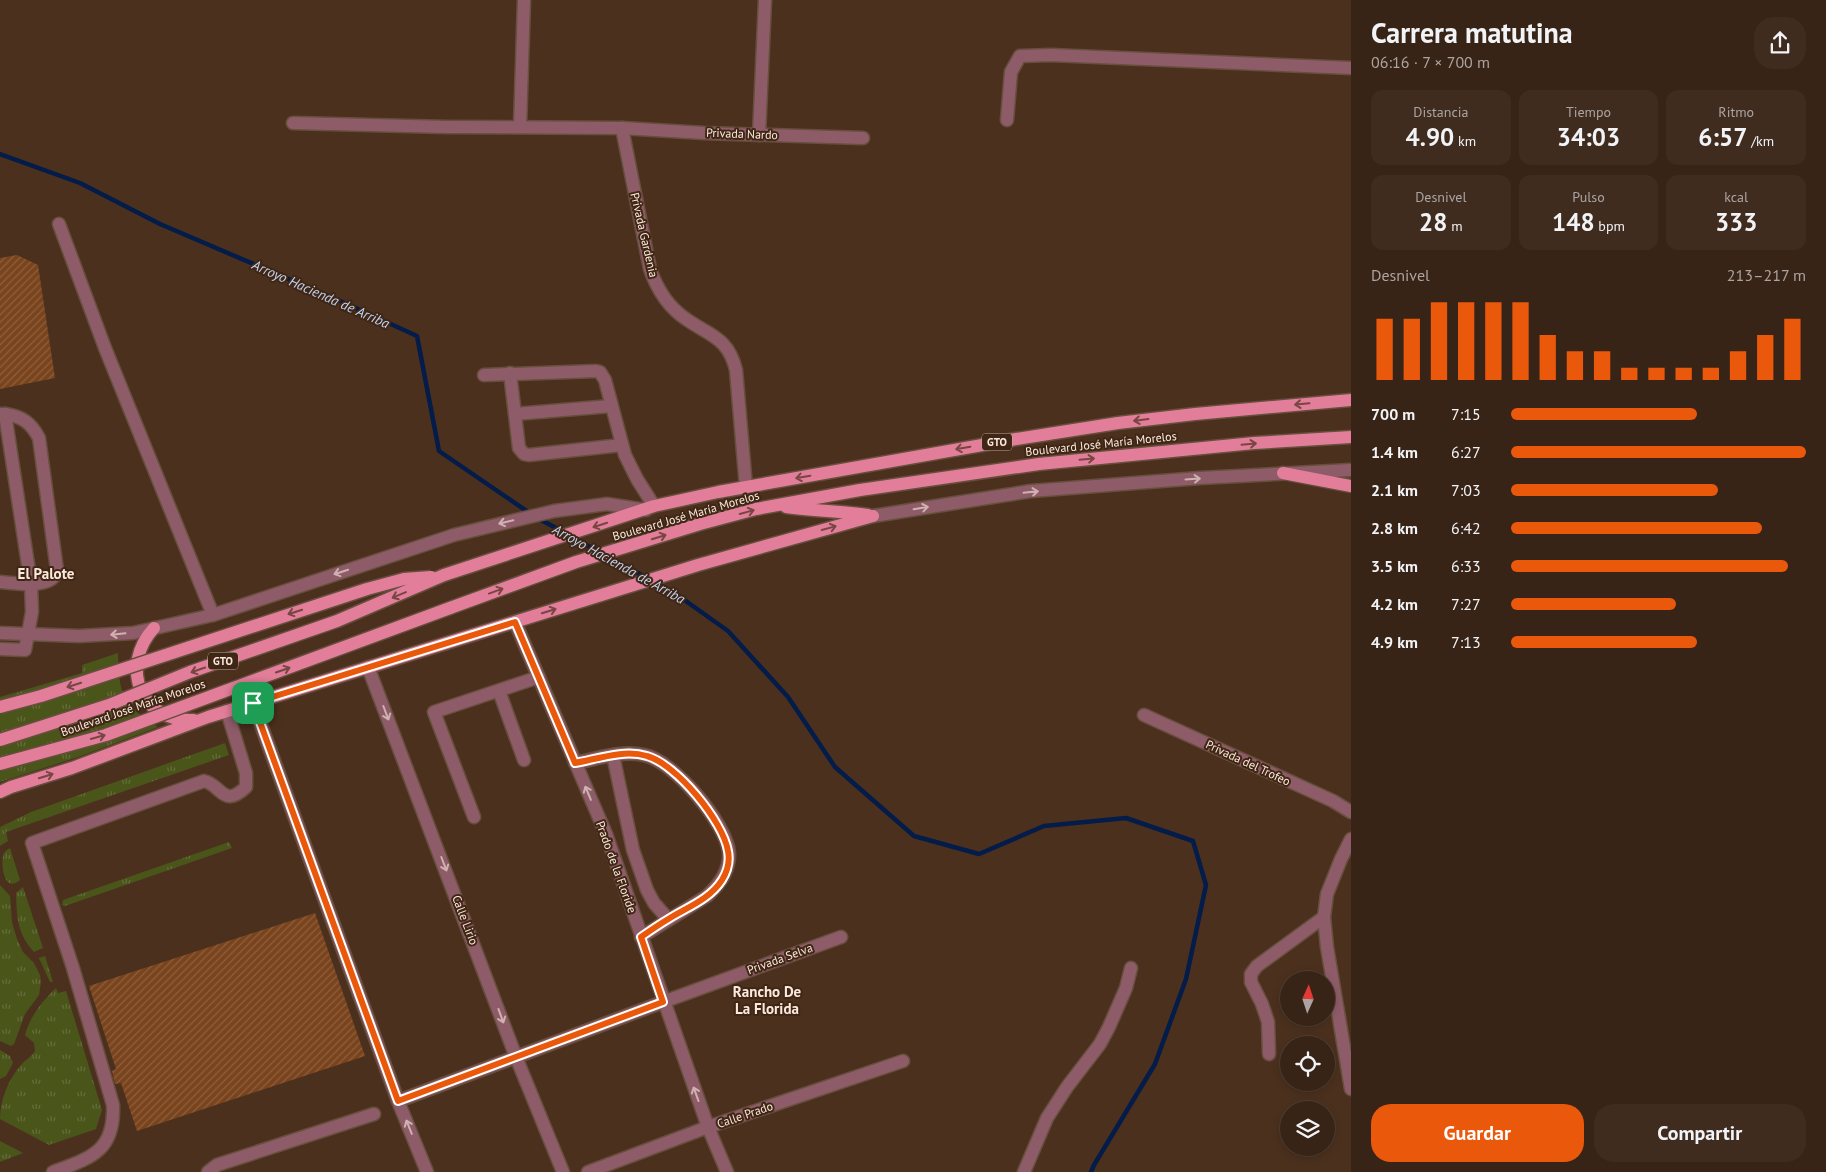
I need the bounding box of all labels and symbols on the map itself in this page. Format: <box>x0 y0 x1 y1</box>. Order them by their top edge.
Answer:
street label: Privada Nardo <box>706 125 778 142</box>
street label: Privada Gardenia <box>627 191 662 279</box>
water label: Arroyo Hacienda de Arriba <box>249 255 393 333</box>
one-way arrow <box>1295 400 1311 409</box>
one-way arrow <box>1133 415 1149 425</box>
street label: Boulevard José María Morelos <box>1025 428 1177 459</box>
road number: GTO <box>982 434 1012 451</box>
one-way arrow <box>1241 439 1257 449</box>
one-way arrow <box>955 444 971 454</box>
one-way arrow <box>1079 454 1095 464</box>
one-way arrow <box>795 472 811 482</box>
one-way arrow <box>1185 474 1201 483</box>
street label: Boulevard José María Morelos <box>611 487 761 544</box>
one-way arrow <box>1023 487 1039 497</box>
one-way arrow <box>913 502 929 512</box>
one-way arrow <box>738 507 754 516</box>
one-way arrow <box>499 518 515 527</box>
water label: Arroyo Hacienda de Arriba <box>549 520 688 608</box>
one-way arrow <box>592 520 608 530</box>
one-way arrow <box>821 522 837 532</box>
one-way arrow <box>650 531 666 541</box>
district label: El Palote <box>18 564 75 583</box>
one-way arrow <box>334 568 350 578</box>
one-way arrow <box>487 586 503 595</box>
one-way arrow <box>392 590 407 600</box>
one-way arrow <box>541 606 557 616</box>
one-way arrow <box>288 608 303 617</box>
one-way arrow <box>110 629 126 639</box>
road number: GTO <box>208 652 238 669</box>
one-way arrow <box>190 665 206 675</box>
one-way arrow <box>275 665 290 674</box>
street label: Boulevard José María Morelos <box>59 676 207 739</box>
one-way arrow <box>67 681 83 690</box>
pin <box>232 682 274 724</box>
one-way arrow <box>382 704 391 720</box>
one-way arrow <box>89 732 105 742</box>
street label: Privada del Trofeo <box>1203 736 1293 789</box>
one-way arrow <box>38 771 53 780</box>
one-way arrow <box>583 786 592 801</box>
street label: Prado de la Floride <box>593 819 640 915</box>
one-way arrow <box>440 856 449 871</box>
street label: Calle Lirio <box>449 893 482 947</box>
street label: Privada Selva <box>745 940 815 977</box>
north arrow <box>1280 971 1335 1026</box>
district label: Rancho De La Florida <box>733 982 802 1018</box>
one-way arrow <box>497 1008 506 1024</box>
one-way arrow <box>691 1087 700 1102</box>
street label: Calle Prado <box>715 1098 775 1131</box>
one-way arrow <box>403 1120 413 1135</box>

